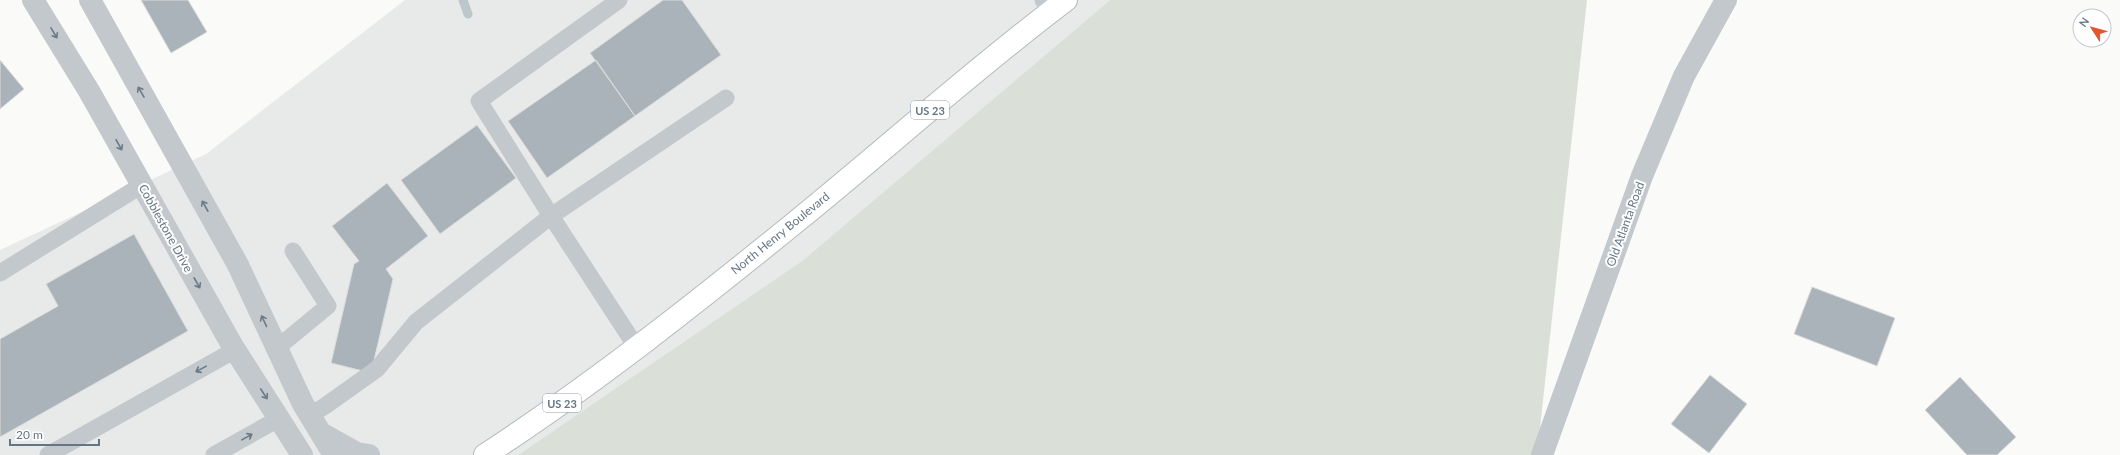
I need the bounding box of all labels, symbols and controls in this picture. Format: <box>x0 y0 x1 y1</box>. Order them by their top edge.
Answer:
north arrow <box>2072 8 2112 48</box>
text: N <box>2076 15 2091 29</box>
one-way arrow <box>50 27 58 39</box>
one-way arrow <box>136 87 144 99</box>
road number: US 23 <box>911 101 949 119</box>
one-way arrow <box>116 139 124 151</box>
street label: Old Atlanta Road <box>1603 180 1647 268</box>
street label: Cobblestone Drive <box>136 181 196 275</box>
street label: North Henry Boulevard <box>728 189 832 277</box>
one-way arrow <box>200 200 208 212</box>
one-way arrow <box>193 277 201 289</box>
one-way arrow <box>260 316 267 328</box>
one-way arrow <box>195 365 207 373</box>
one-way arrow <box>260 388 268 399</box>
road number: US 23 <box>543 394 581 412</box>
scale bar <box>10 421 99 447</box>
text: 20 m <box>16 427 43 442</box>
one-way arrow <box>241 432 253 440</box>

